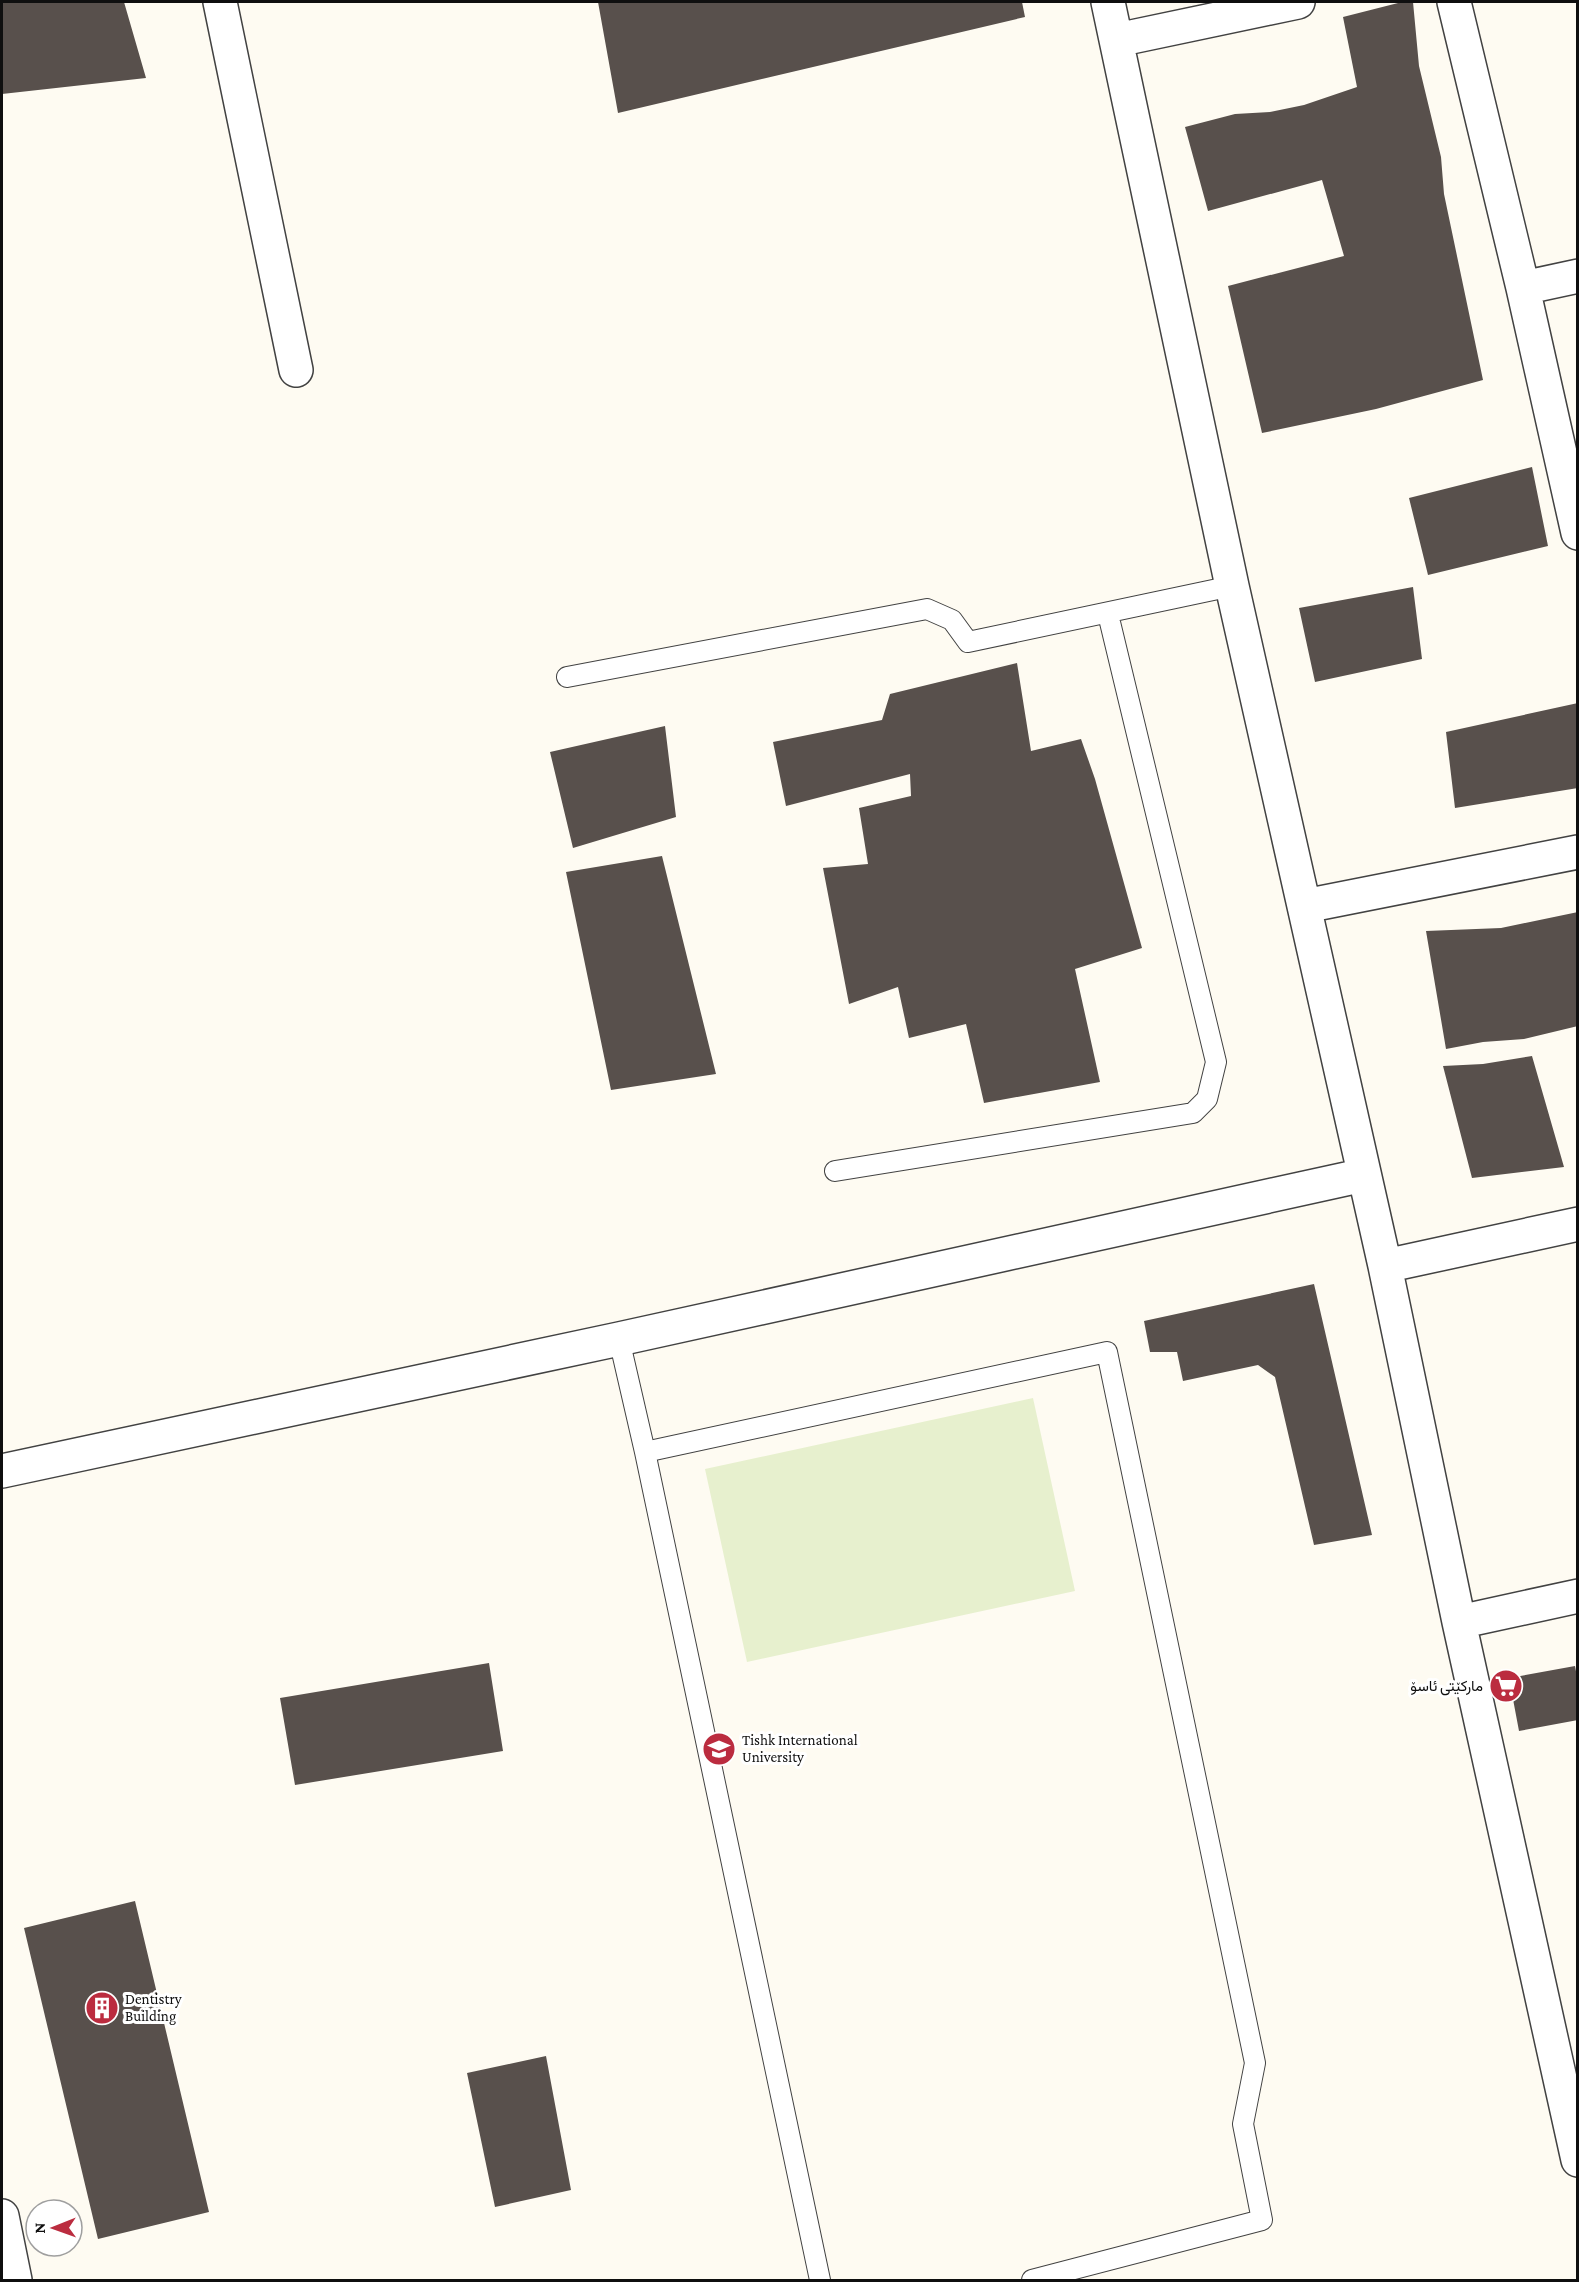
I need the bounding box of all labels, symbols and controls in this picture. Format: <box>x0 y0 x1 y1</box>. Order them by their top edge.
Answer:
supermarket icon: مارکێتی ئاسۆ <box>1488 1668 1524 1704</box>
place label: مارکێتی ئاسۆ <box>1410 1678 1483 1696</box>
school or university icon: Tishk International University <box>701 1731 737 1767</box>
place label: Tishk International University <box>742 1732 858 1766</box>
building icon: Dentistry Building <box>84 1990 120 2026</box>
place label: Dentistry Building <box>125 1991 182 2025</box>
north arrow <box>24 2198 84 2258</box>
text: N <box>31 2223 48 2234</box>

